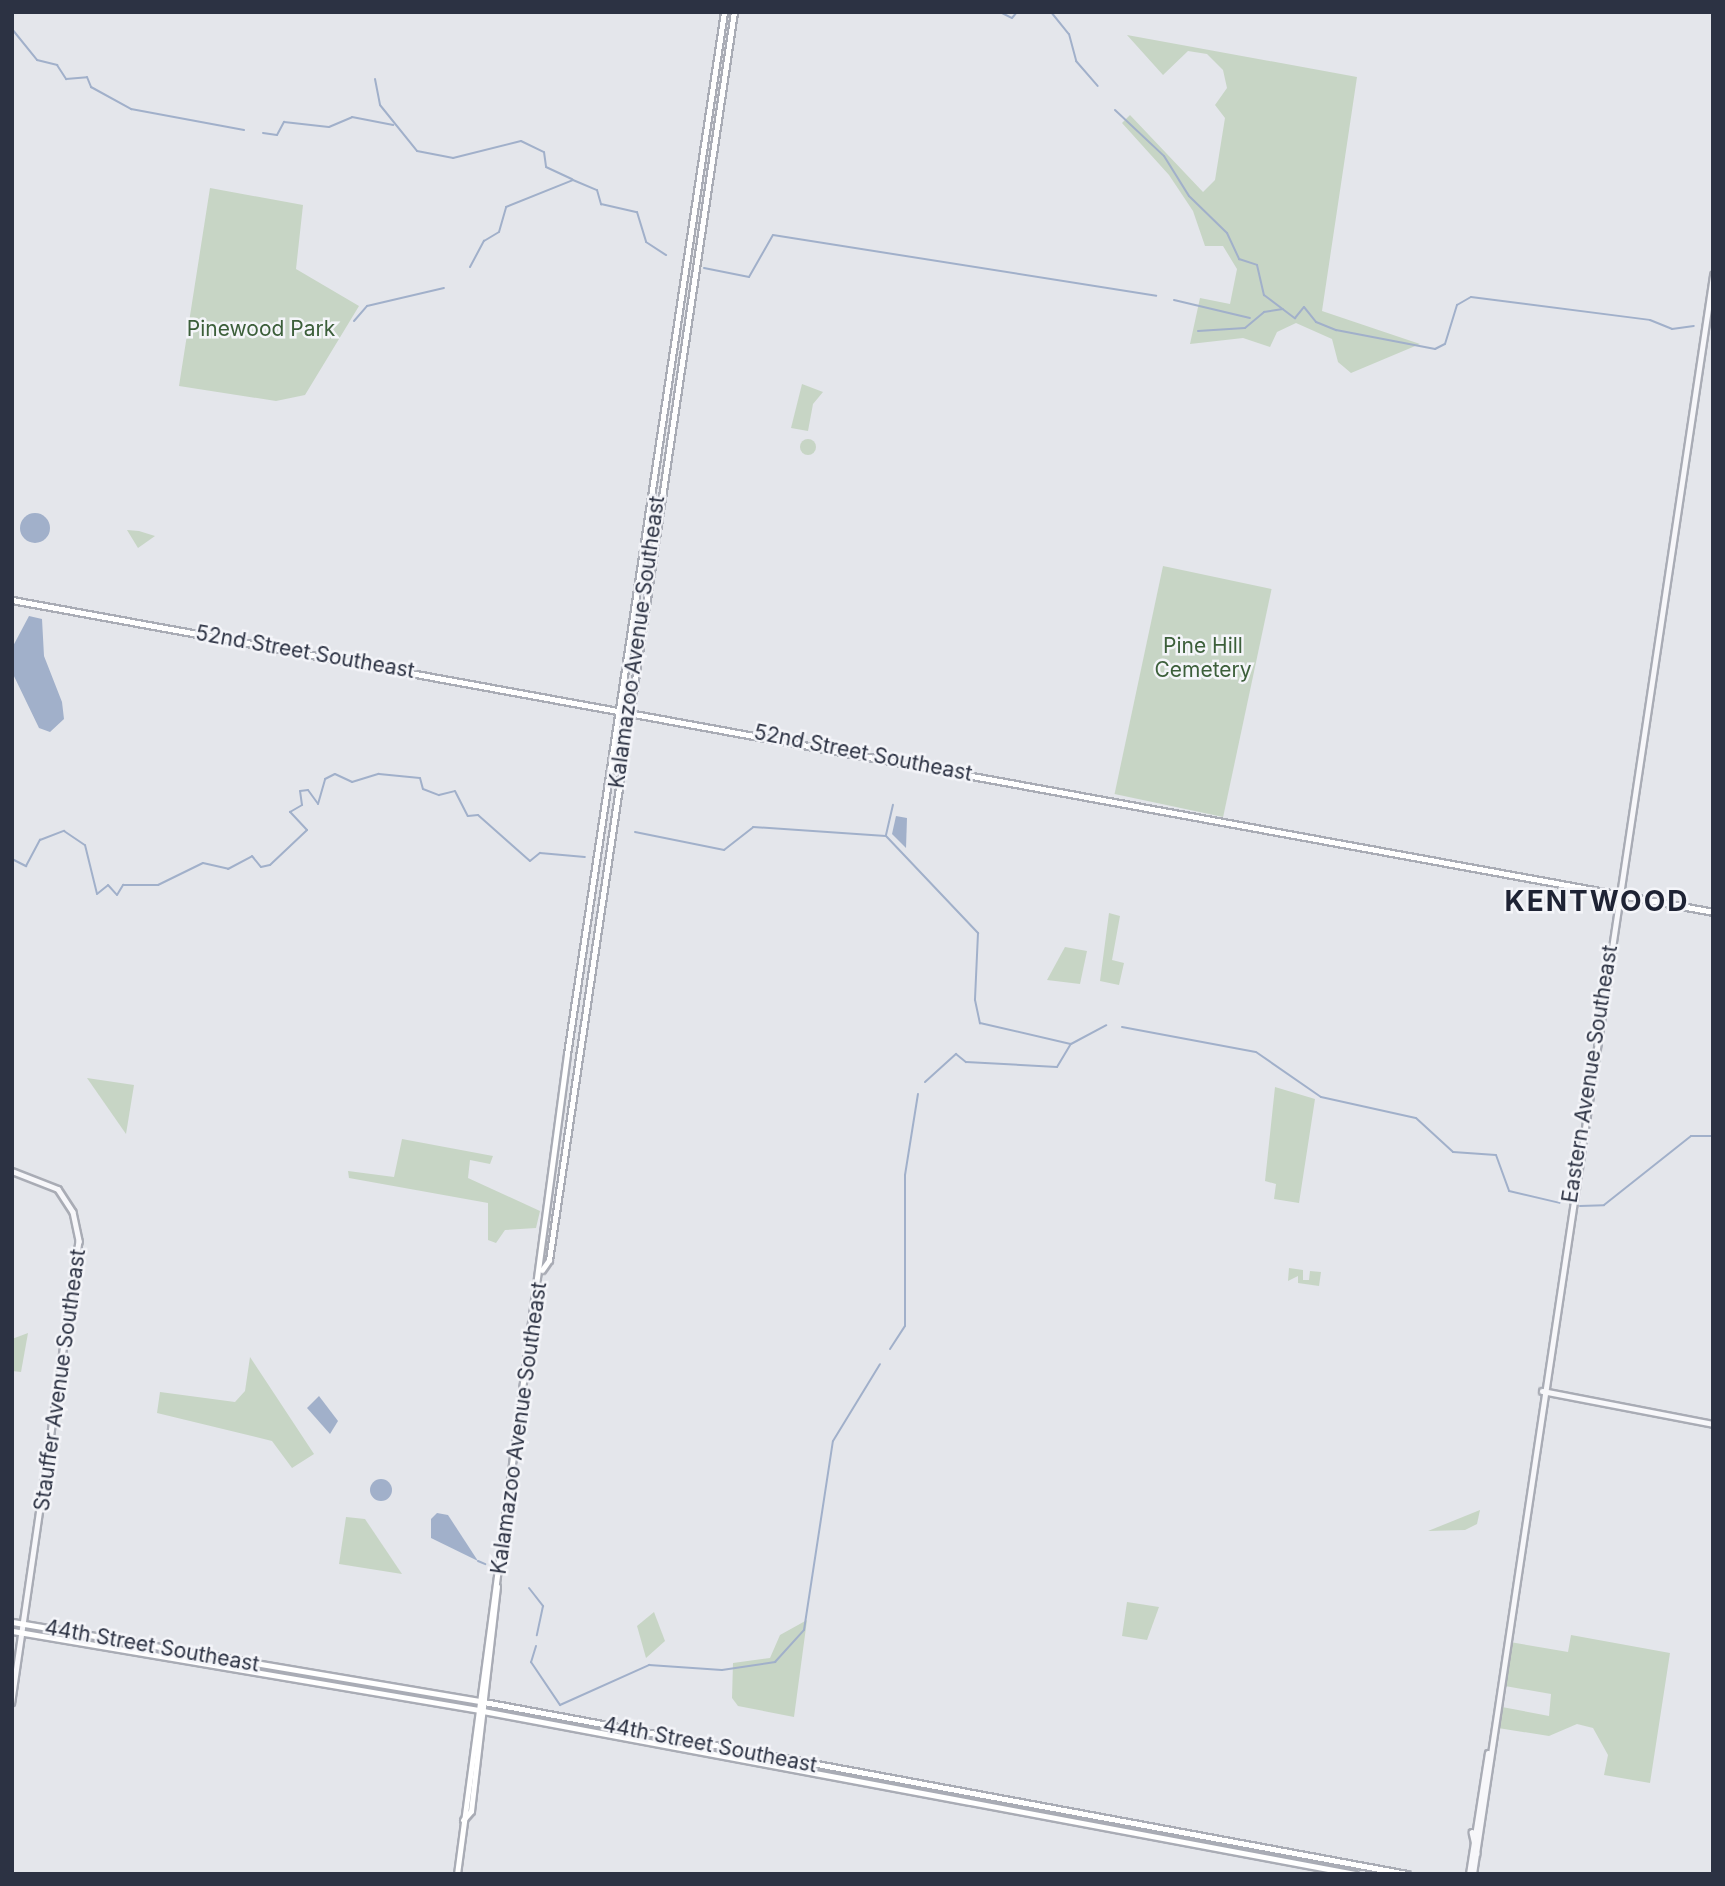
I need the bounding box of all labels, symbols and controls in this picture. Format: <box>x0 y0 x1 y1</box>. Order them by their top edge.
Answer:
park label: Pinewood Park <box>187 316 335 342</box>
street label: Kalamazoo Avenue Southeast <box>604 494 670 790</box>
street label: 52nd Street Southeast <box>194 620 416 684</box>
park label: Pine Hill Cemetery <box>1154 633 1252 683</box>
street label: 52nd Street Southeast <box>752 719 974 787</box>
district label: KENTWOOD <box>1506 884 1688 918</box>
street label: Eastern Avenue Southeast <box>1557 943 1623 1205</box>
street label: Stauffer Avenue Southeast <box>29 1247 91 1513</box>
street label: Kalamazoo Avenue Southeast <box>486 1280 552 1576</box>
street label: 44th Street Southeast <box>43 1615 261 1677</box>
street label: 44th Street Southeast <box>601 1712 819 1778</box>

